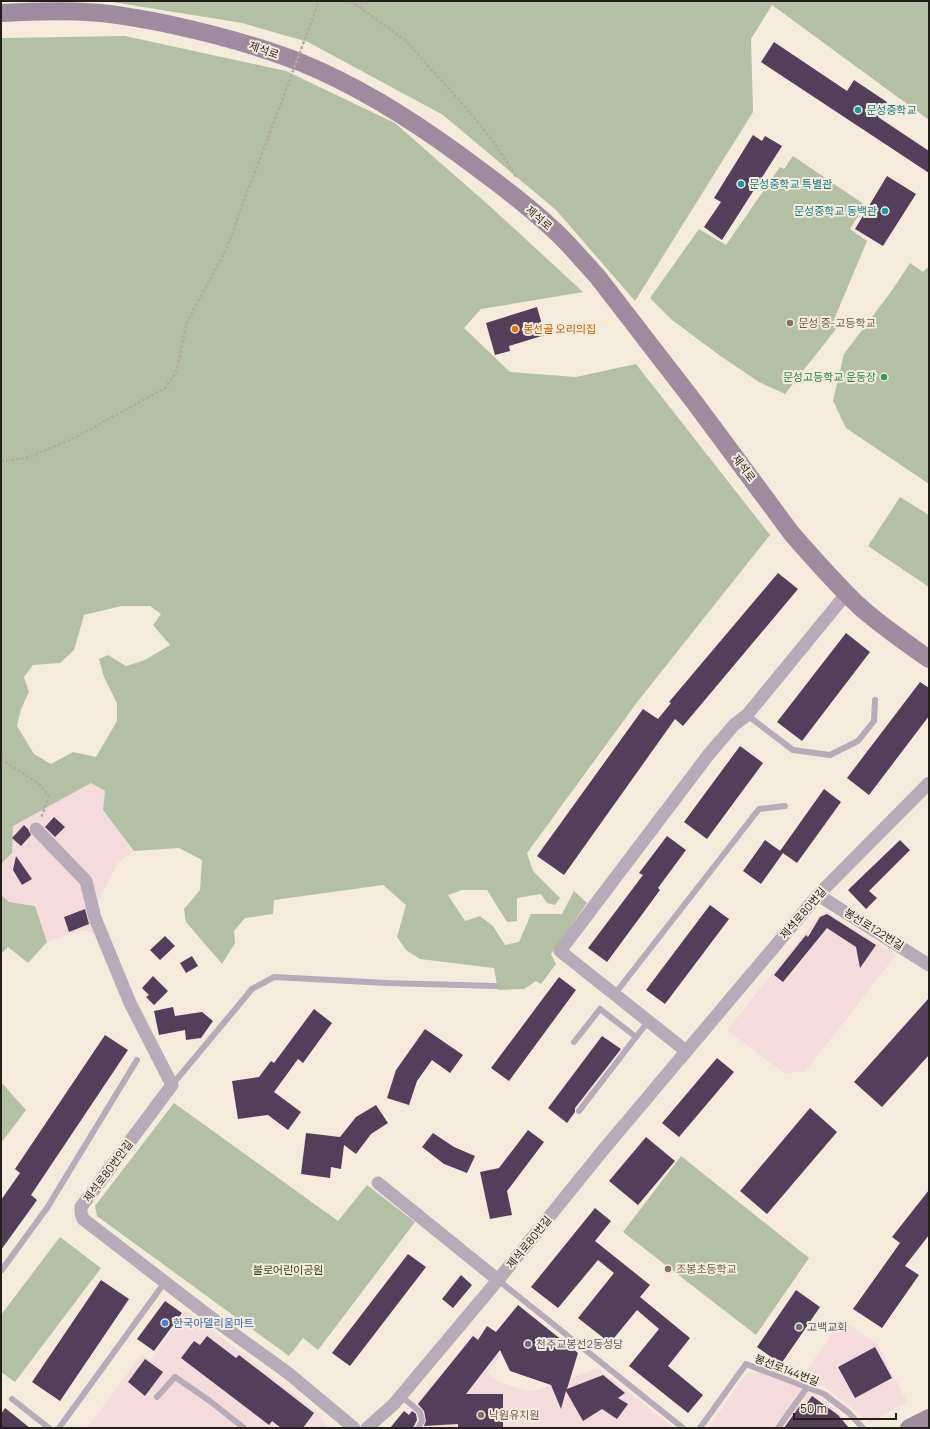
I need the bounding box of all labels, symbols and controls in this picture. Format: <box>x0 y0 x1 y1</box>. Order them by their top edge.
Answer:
street label: 제석로 <box>247 37 281 62</box>
place label: 문성중학교 <box>866 102 917 117</box>
marker: 문성중학교 <box>853 105 863 115</box>
place label: 문성중학교 특별관 <box>749 176 832 191</box>
marker: 문성중학교 특별관 <box>736 179 746 189</box>
street label: 제석로 <box>523 202 556 233</box>
place label: 문성중학교 동백관 <box>794 203 877 218</box>
marker: 문성중학교 동백관 <box>880 206 890 216</box>
place label: 문성 중-고등학교 <box>798 315 876 330</box>
marker: 문성 중-고등학교 <box>785 318 795 328</box>
place label: 봉선골 오리의집 <box>523 321 596 336</box>
marker: 봉선골 오리의집 <box>510 324 520 334</box>
place label: 문성고등학교 운동장 <box>783 369 876 384</box>
marker: 문성고등학교 운동장 <box>879 372 889 382</box>
street label: 제석로 <box>729 451 760 484</box>
street label: 제석로80번길 <box>776 884 829 942</box>
street label: 봉선로122번길 <box>842 904 907 953</box>
street label: 제석로80번안길 <box>79 1137 136 1205</box>
street label: 제석로80번길 <box>503 1212 554 1271</box>
place label: 조봉초등학교 <box>676 1261 737 1276</box>
park label: 불로어린이공원 <box>253 1262 323 1277</box>
marker: 조봉초등학교 <box>663 1264 673 1274</box>
place label: 한국아델리움마트 <box>173 1315 254 1330</box>
marker: 한국아델리움마트 <box>160 1318 170 1328</box>
place label: 고백교회 <box>807 1319 847 1334</box>
marker: 고백교회 <box>794 1322 804 1332</box>
place label: 천주교봉선2동성당 <box>536 1336 623 1351</box>
marker: 천주교봉선2동성당 <box>523 1339 533 1349</box>
street label: 봉선로144번길 <box>753 1350 822 1389</box>
scale bar <box>794 1395 896 1421</box>
text: 50 m <box>800 1400 827 1417</box>
place label: 낙원유치원 <box>489 1407 540 1422</box>
marker: 낙원유치원 <box>476 1410 486 1420</box>

